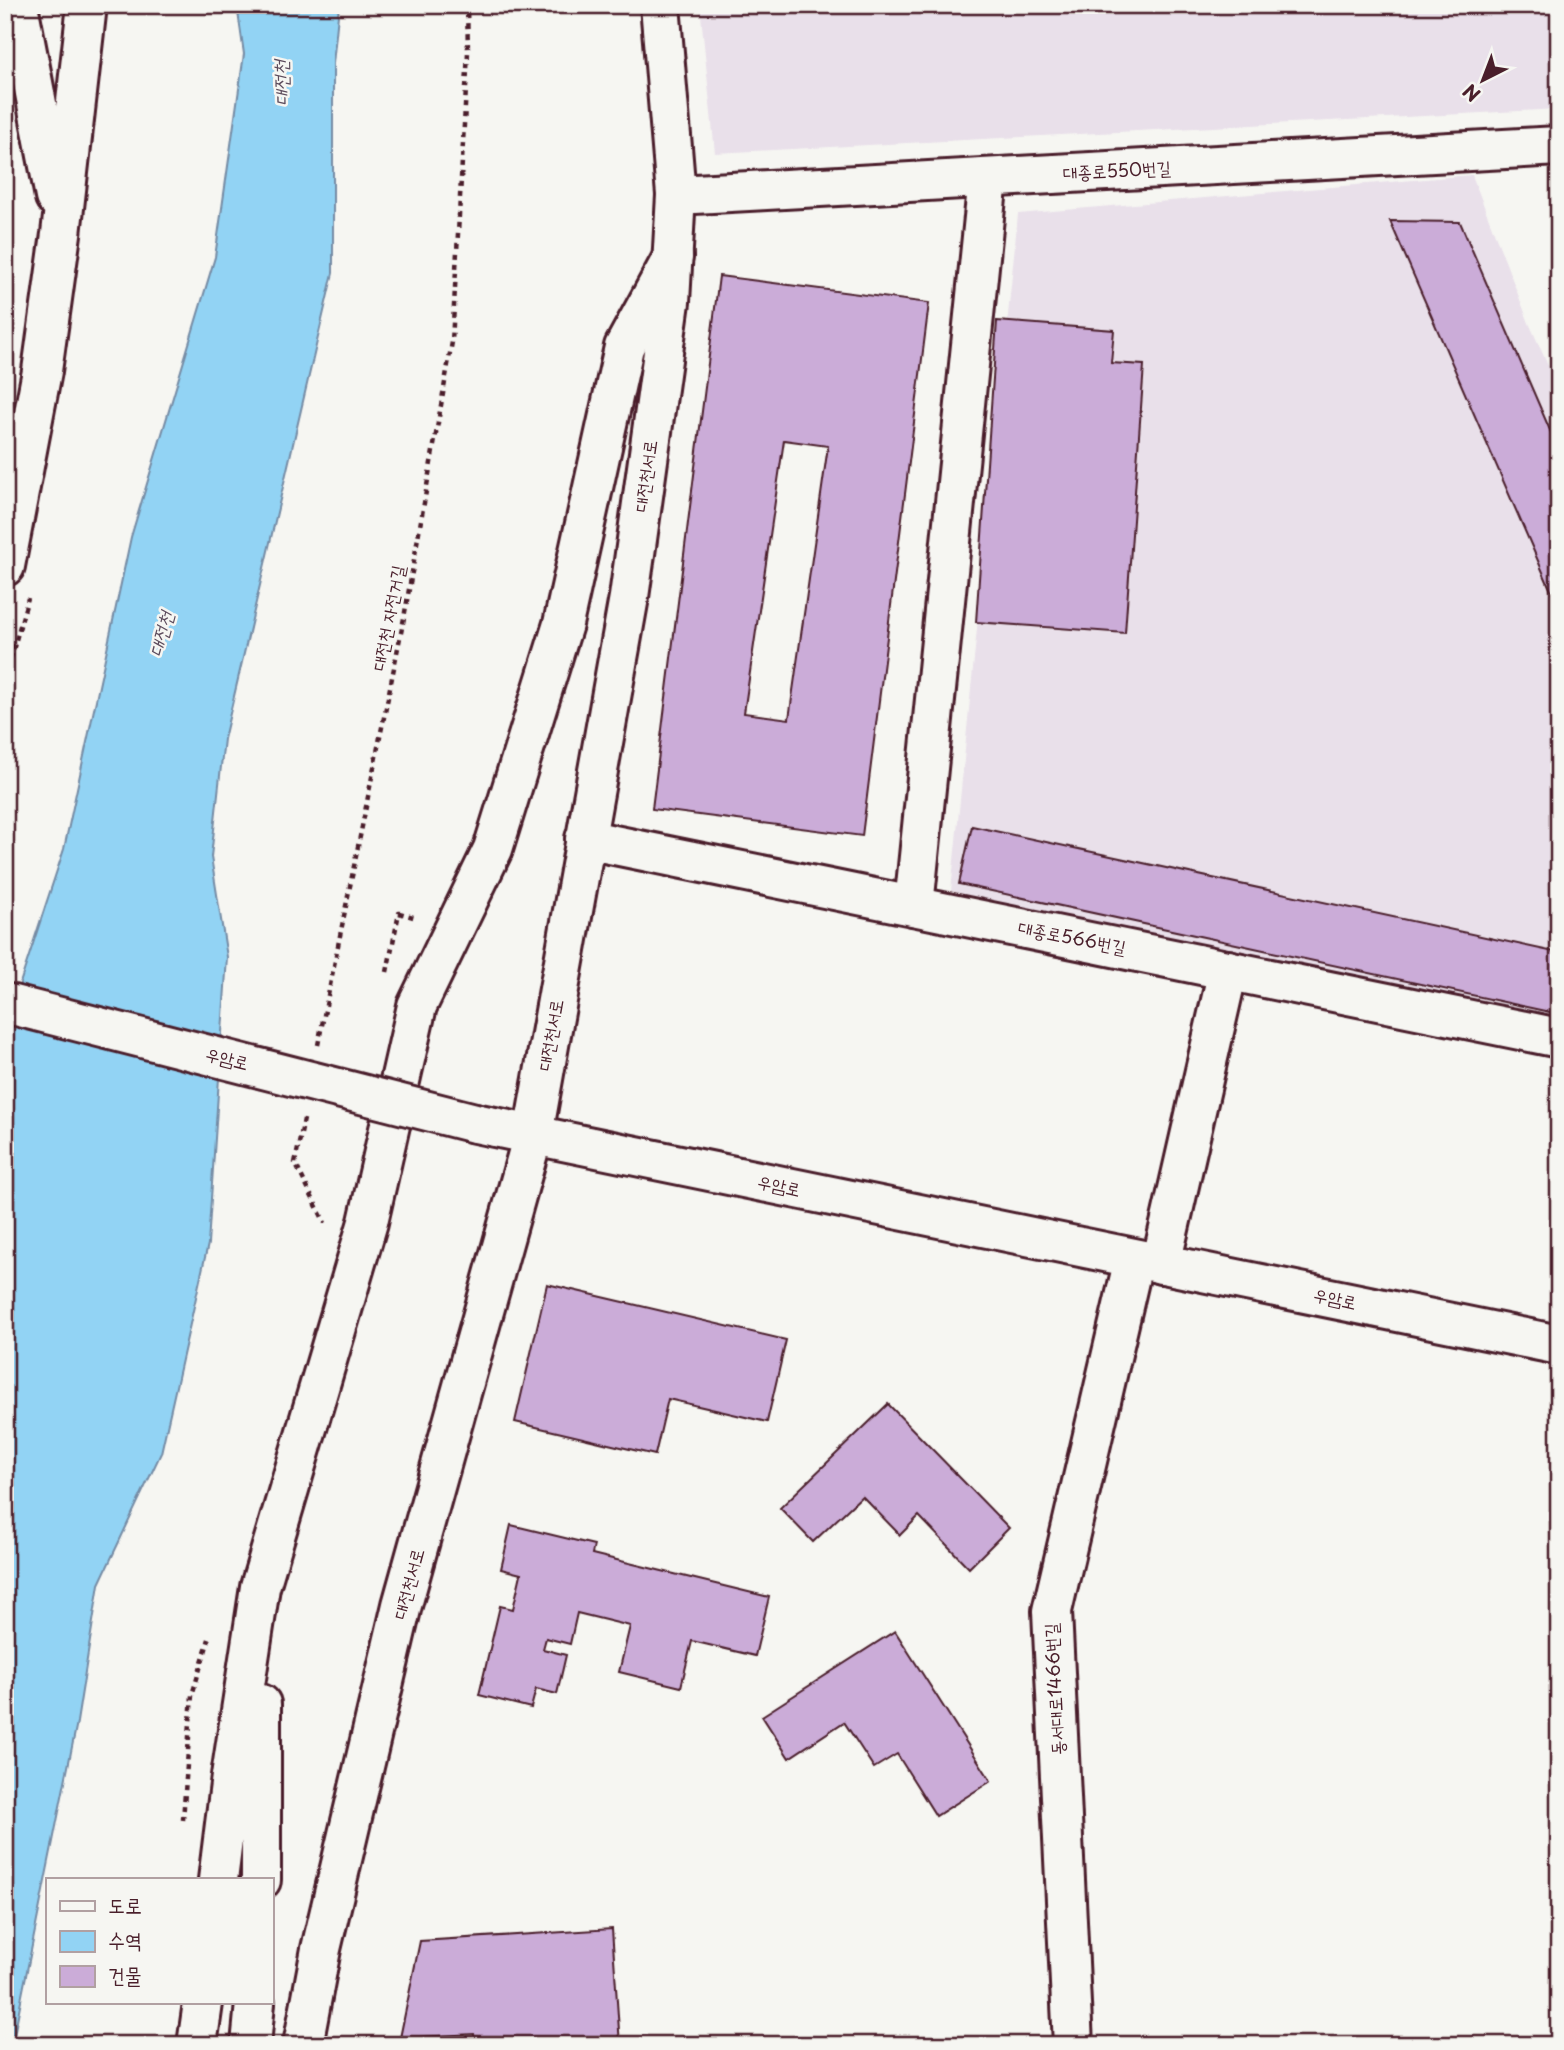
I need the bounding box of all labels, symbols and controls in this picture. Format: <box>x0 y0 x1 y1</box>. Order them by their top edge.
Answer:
north arrow <box>1448 46 1518 116</box>
water label: 대전천 <box>266 58 294 106</box>
text: N <box>1456 78 1486 109</box>
street label: 대종로550번길 <box>1062 153 1172 186</box>
street label: 대전천서로 <box>626 438 663 514</box>
street label: 대전천 자전거길 <box>364 562 411 673</box>
water label: 대전천 <box>141 606 180 660</box>
street label: 대종로566번길 <box>1016 913 1129 960</box>
street label: 대전천서로 <box>530 997 569 1073</box>
street label: 우암로 <box>203 1039 252 1076</box>
street label: 우암로 <box>755 1167 803 1202</box>
street label: 우암로 <box>1311 1280 1359 1315</box>
street label: 대전천서로 <box>385 1545 430 1622</box>
street label: 동서대로1466번길 <box>1037 1622 1070 1756</box>
legend <box>46 1878 273 2004</box>
text: 도로 <box>108 1888 142 1920</box>
text: 수역 <box>108 1923 142 1955</box>
text: 건물 <box>108 1958 142 1990</box>

